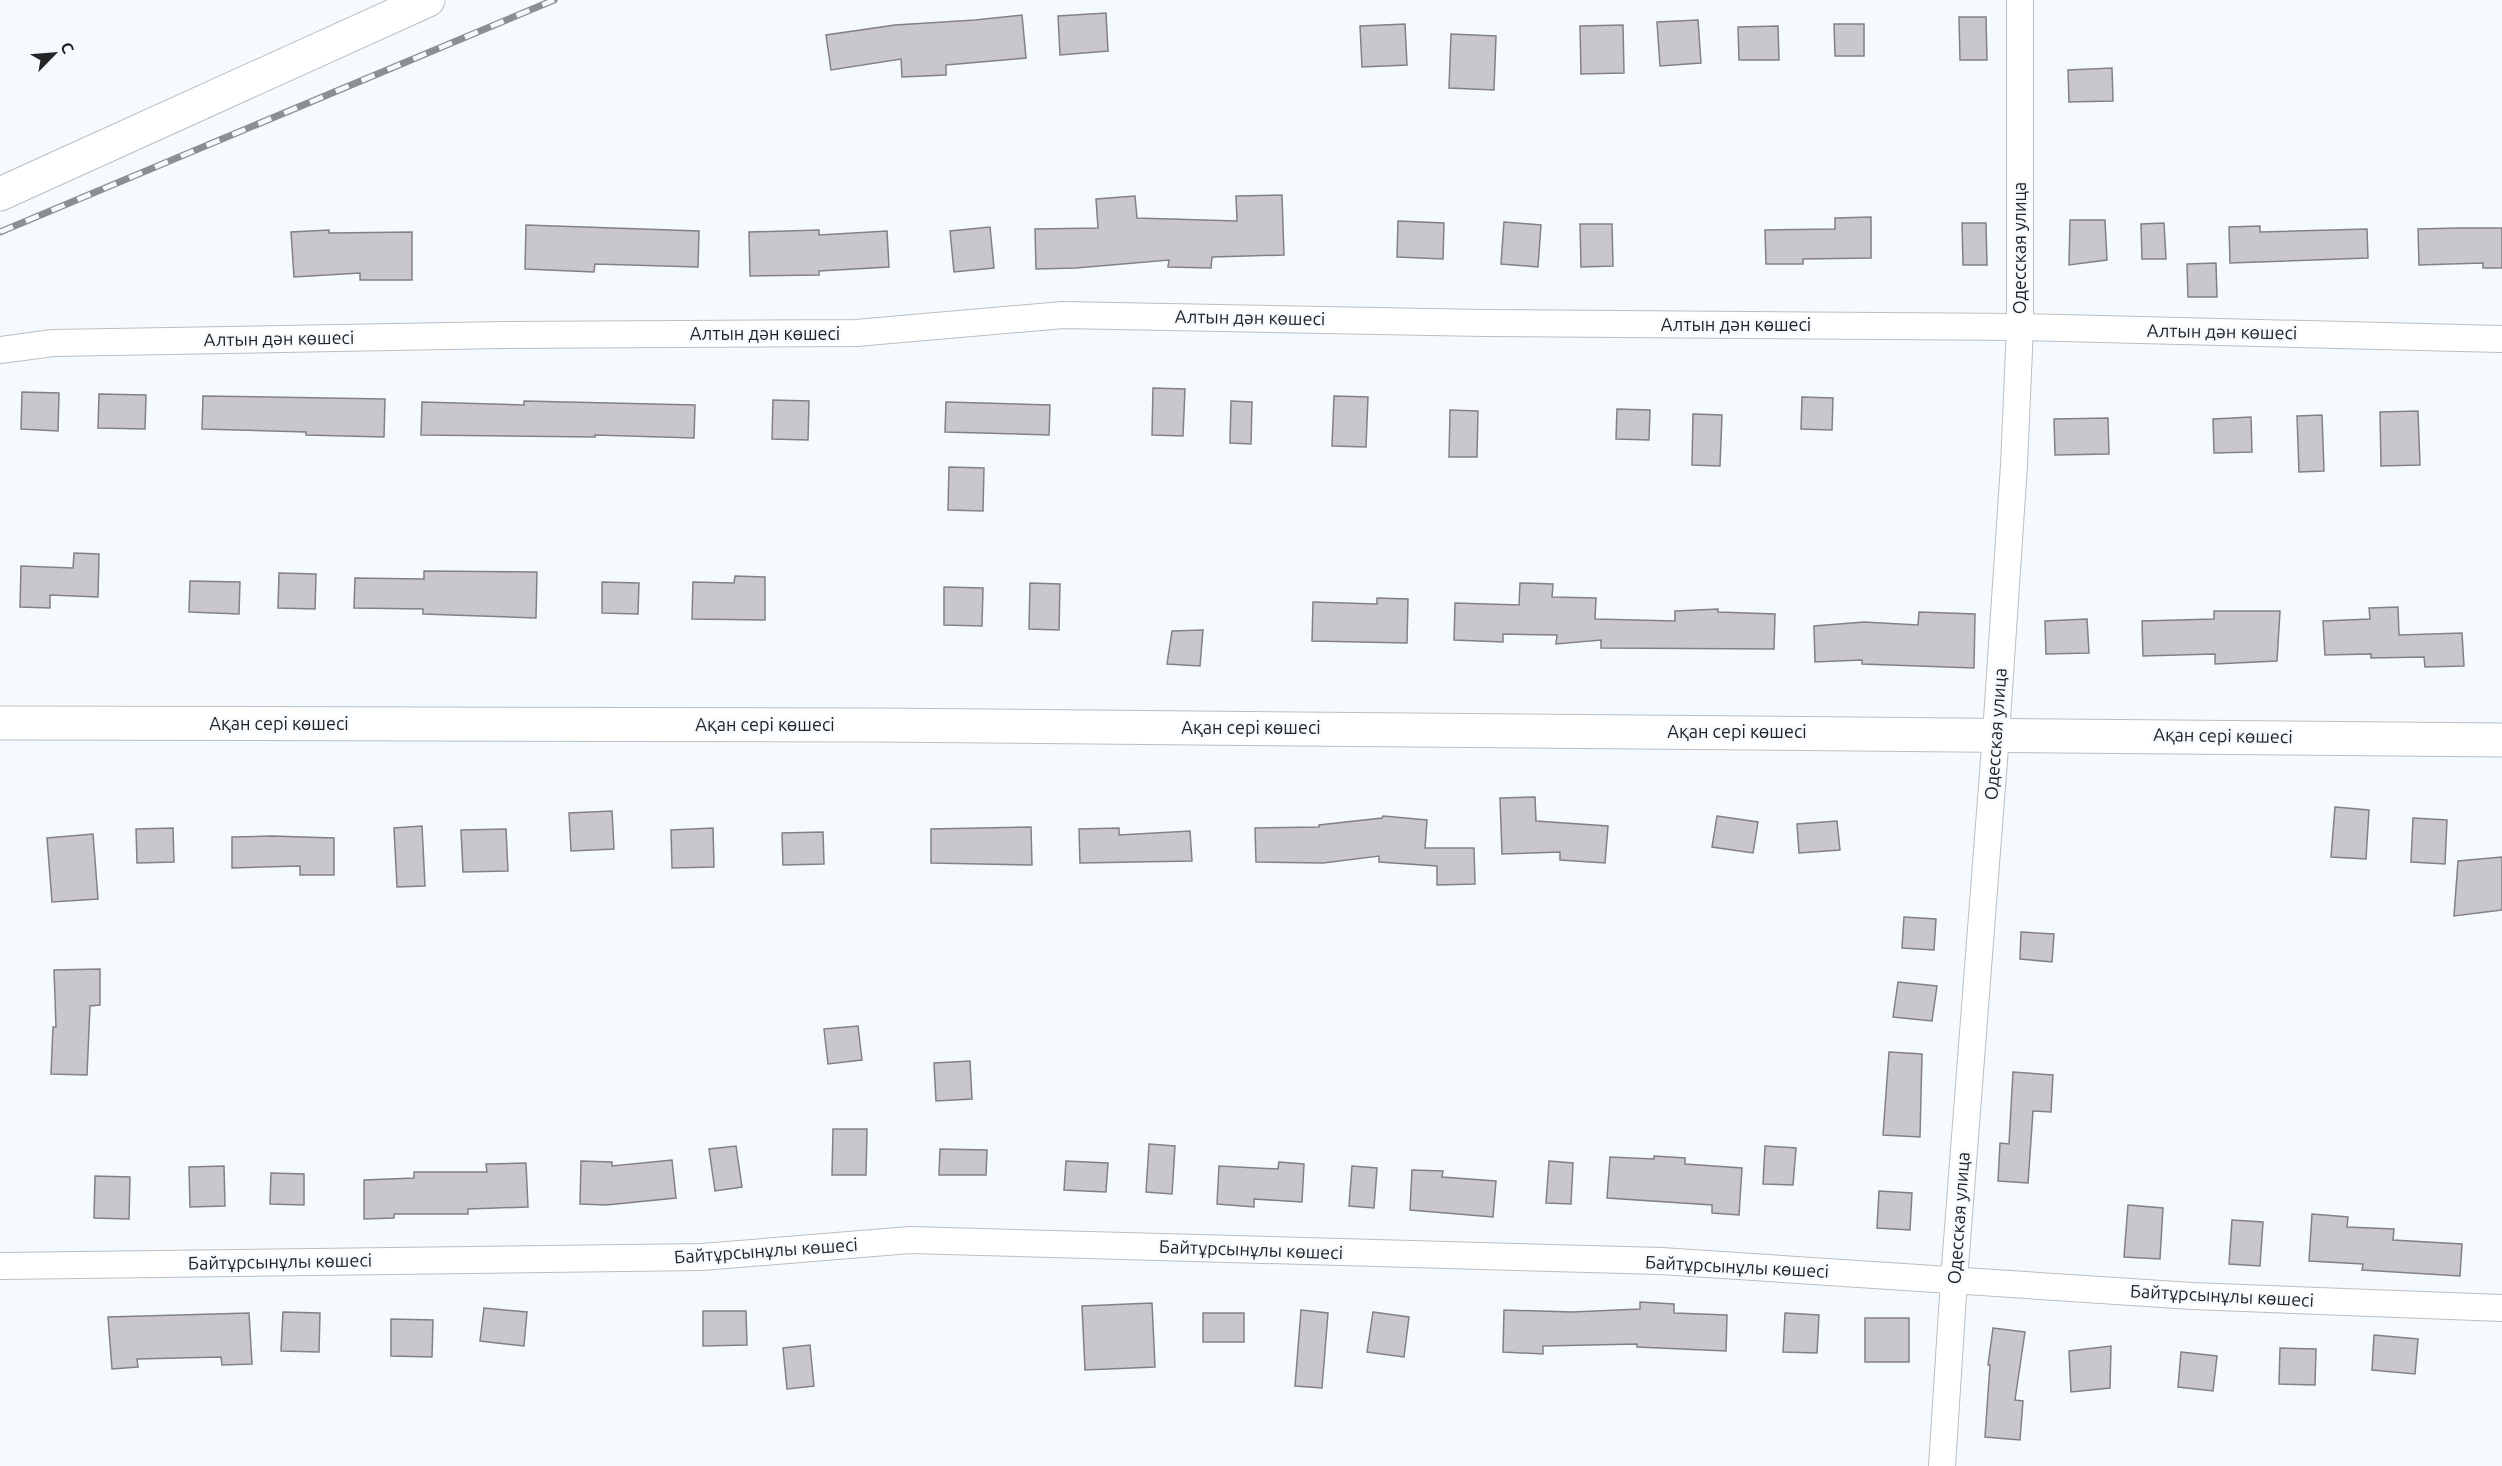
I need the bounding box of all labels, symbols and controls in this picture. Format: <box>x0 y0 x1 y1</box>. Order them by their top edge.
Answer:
north arrow <box>24 24 84 84</box>
text: С <box>57 39 78 56</box>
street label: Одесская улица <box>2009 182 2029 314</box>
street label: Алтын дән көшесі <box>1175 306 1325 328</box>
street label: Алтын дән көшесі <box>1661 314 1811 334</box>
street label: Алтын дән көшесі <box>2147 320 2297 342</box>
street label: Алтын дән көшесі <box>690 323 840 343</box>
street label: Алтын дән көшесі <box>204 327 354 349</box>
street label: Одесская улица <box>1980 667 2010 801</box>
street label: Ақан сері көшесі <box>209 713 349 733</box>
street label: Ақан сері көшесі <box>695 714 835 734</box>
street label: Ақан сері көшесі <box>1181 717 1321 737</box>
street label: Ақан сері көшесі <box>1667 721 1807 741</box>
street label: Ақан сері көшесі <box>2153 724 2293 746</box>
street label: Одесская улица <box>1943 1151 1973 1285</box>
street label: Байтұрсынұлы көшесі <box>673 1234 858 1266</box>
street label: Байтұрсынұлы көшесі <box>1159 1236 1343 1262</box>
street label: Байтұрсынұлы көшесі <box>188 1249 372 1273</box>
street label: Байтұрсынұлы көшесі <box>1645 1251 1829 1281</box>
street label: Байтұрсынұлы көшесі <box>2130 1280 2314 1310</box>

